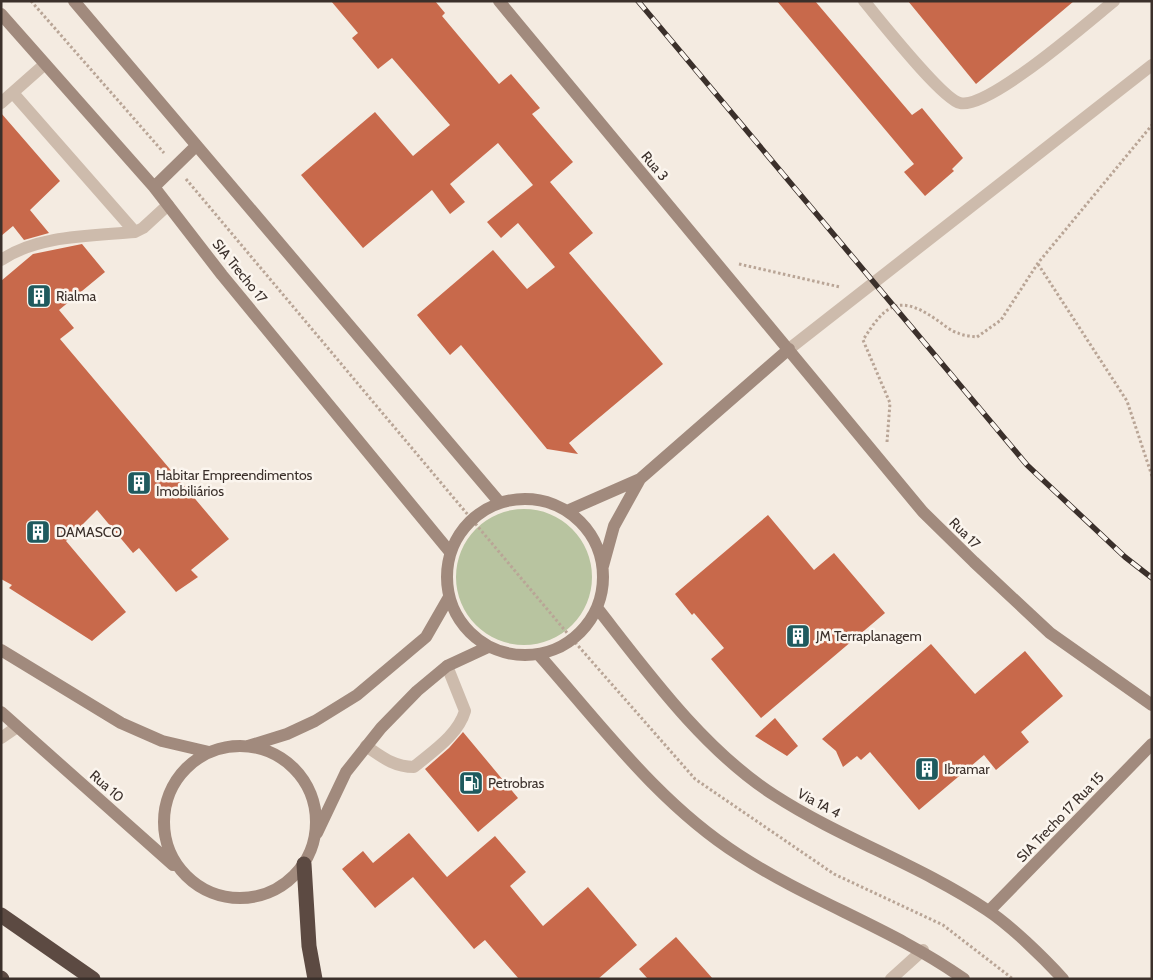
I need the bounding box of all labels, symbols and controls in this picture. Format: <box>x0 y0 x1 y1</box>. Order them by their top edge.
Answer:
street label: Rua 3 <box>637 148 673 184</box>
street label: SIA Trecho 17 <box>209 235 271 307</box>
building icon: Rialma <box>26 283 52 309</box>
place label: Rialma <box>56 287 97 305</box>
place label: Habitar Empreendimentos Imobiliários <box>156 466 313 500</box>
building icon: Habitar Empreendimentos Imobiliários <box>126 470 152 496</box>
street label: Rua 17 <box>946 514 984 552</box>
building icon: DAMASCO <box>25 519 51 545</box>
place label: DAMASCO <box>56 523 122 541</box>
building icon: JM Terraplanagem <box>785 623 811 649</box>
place label: JM Terraplanagem <box>815 627 922 645</box>
building icon: Ibramar <box>914 756 940 782</box>
place label: Ibramar <box>944 760 990 778</box>
street label: Rua 10 <box>86 766 128 806</box>
street label: SIA Trecho 17 Rua 15 <box>1012 768 1108 866</box>
fuel station icon: Petrobras <box>458 770 484 796</box>
place label: Petrobras <box>488 774 544 792</box>
street label: Via 1A 4 <box>794 784 844 822</box>

